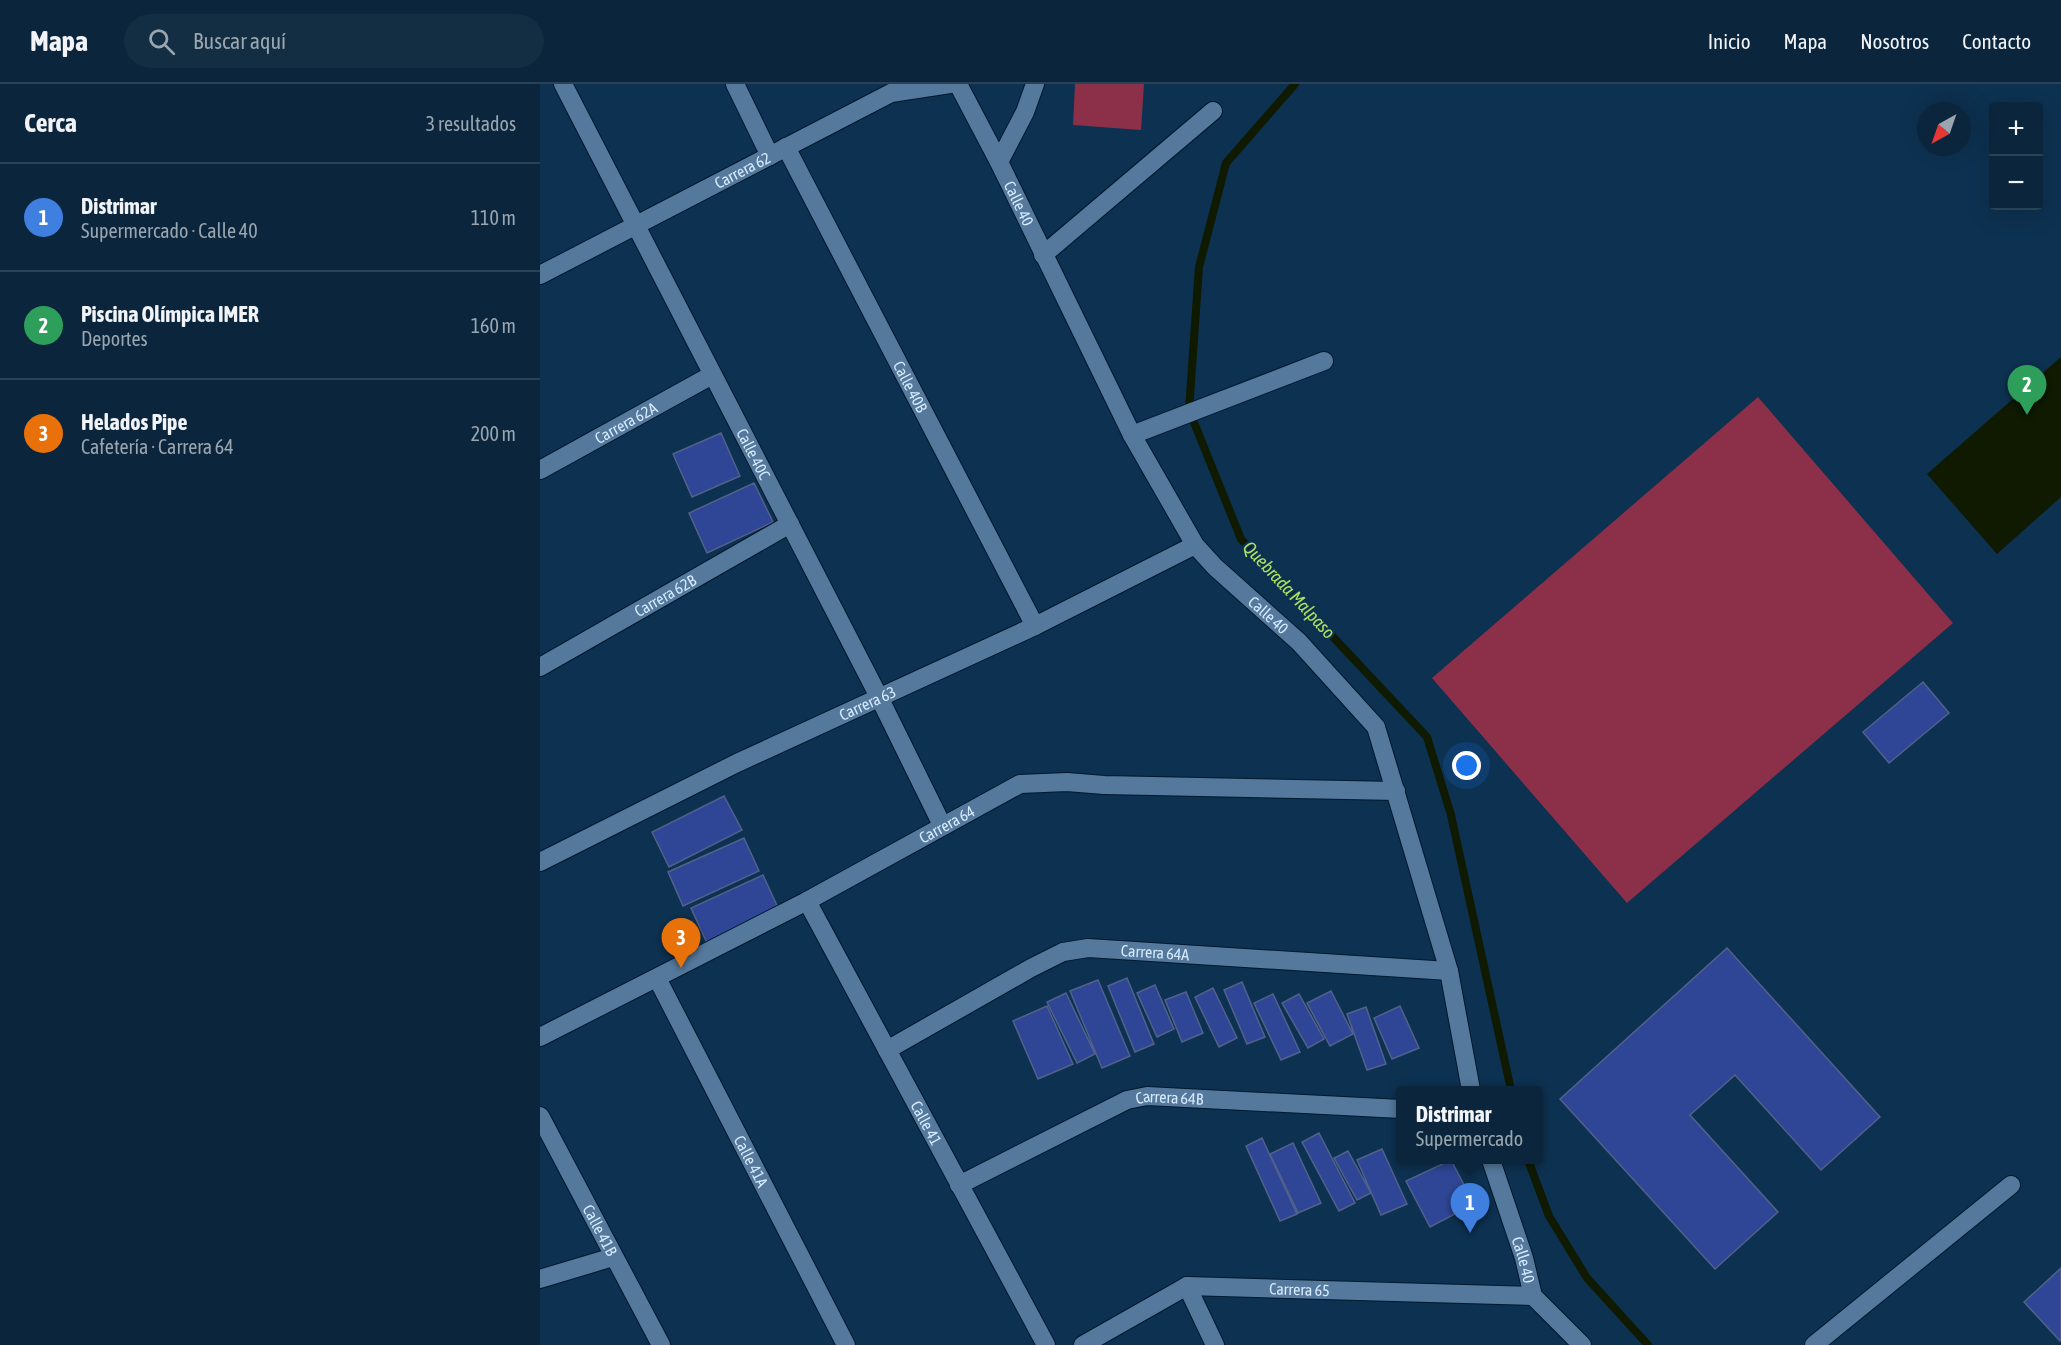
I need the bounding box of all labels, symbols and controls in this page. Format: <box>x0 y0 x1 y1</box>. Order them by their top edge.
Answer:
search box <box>124 14 544 68</box>
text: Mapa <box>30 25 88 57</box>
icon: search <box>145 25 178 58</box>
text: Buscar aquí <box>193 28 286 54</box>
text: Inicio <box>1708 29 1751 53</box>
text: Mapa <box>1784 29 1827 53</box>
text: Nosotros <box>1860 29 1929 53</box>
text: Contacto <box>1962 29 2031 53</box>
north arrow <box>1917 102 1971 156</box>
map controls <box>1989 102 2043 210</box>
button: + <box>1989 102 2043 156</box>
text: Cerca <box>24 108 77 138</box>
text: 3 resultados <box>426 112 516 135</box>
street label: Carrera 62 <box>711 148 773 192</box>
button: − <box>1989 156 2043 210</box>
street label: Calle 40 <box>1001 178 1038 229</box>
text: Distrimar <box>81 193 157 219</box>
text: 1 <box>39 206 48 229</box>
text: 110 m <box>471 206 516 229</box>
text: Supermercado · Calle 40 <box>81 219 258 242</box>
text: Piscina Olímpica IMER <box>81 301 259 327</box>
text: 2 <box>39 314 48 337</box>
text: 160 m <box>471 314 516 337</box>
text: Deportes <box>81 327 148 350</box>
street label: Calle 40B <box>890 358 931 416</box>
pin: 2 <box>2008 366 2046 415</box>
street label: Carrera 62A <box>592 398 660 447</box>
text: Helados Pipe <box>81 409 187 435</box>
text: 3 <box>39 422 48 445</box>
text: 200 m <box>471 422 516 445</box>
street label: Calle 40C <box>733 425 774 482</box>
text: Cafetería · Carrera 64 <box>81 435 234 458</box>
water label: Quebrada Malpaso <box>1239 537 1340 643</box>
street label: Carrera 62B <box>631 571 699 620</box>
street label: Calle 40 <box>1245 592 1292 637</box>
street label: Carrera 63 <box>836 682 899 724</box>
your location <box>1452 751 1481 780</box>
street label: Carrera 64 <box>916 802 978 847</box>
pin: 3 <box>662 918 700 968</box>
street label: Carrera 64A <box>1120 941 1190 963</box>
popup <box>1396 1086 1543 1164</box>
street label: Carrera 64B <box>1134 1087 1204 1108</box>
street label: Calle 41 <box>907 1098 946 1148</box>
text: Distrimar <box>1416 1101 1491 1127</box>
text: Supermercado <box>1416 1127 1523 1150</box>
street label: Calle 41A <box>731 1132 772 1190</box>
pin: 1 <box>1450 1184 1490 1233</box>
street label: Calle 41B <box>579 1201 621 1259</box>
street label: Calle 40 <box>1508 1234 1539 1285</box>
street label: Carrera 65 <box>1269 1279 1330 1299</box>

